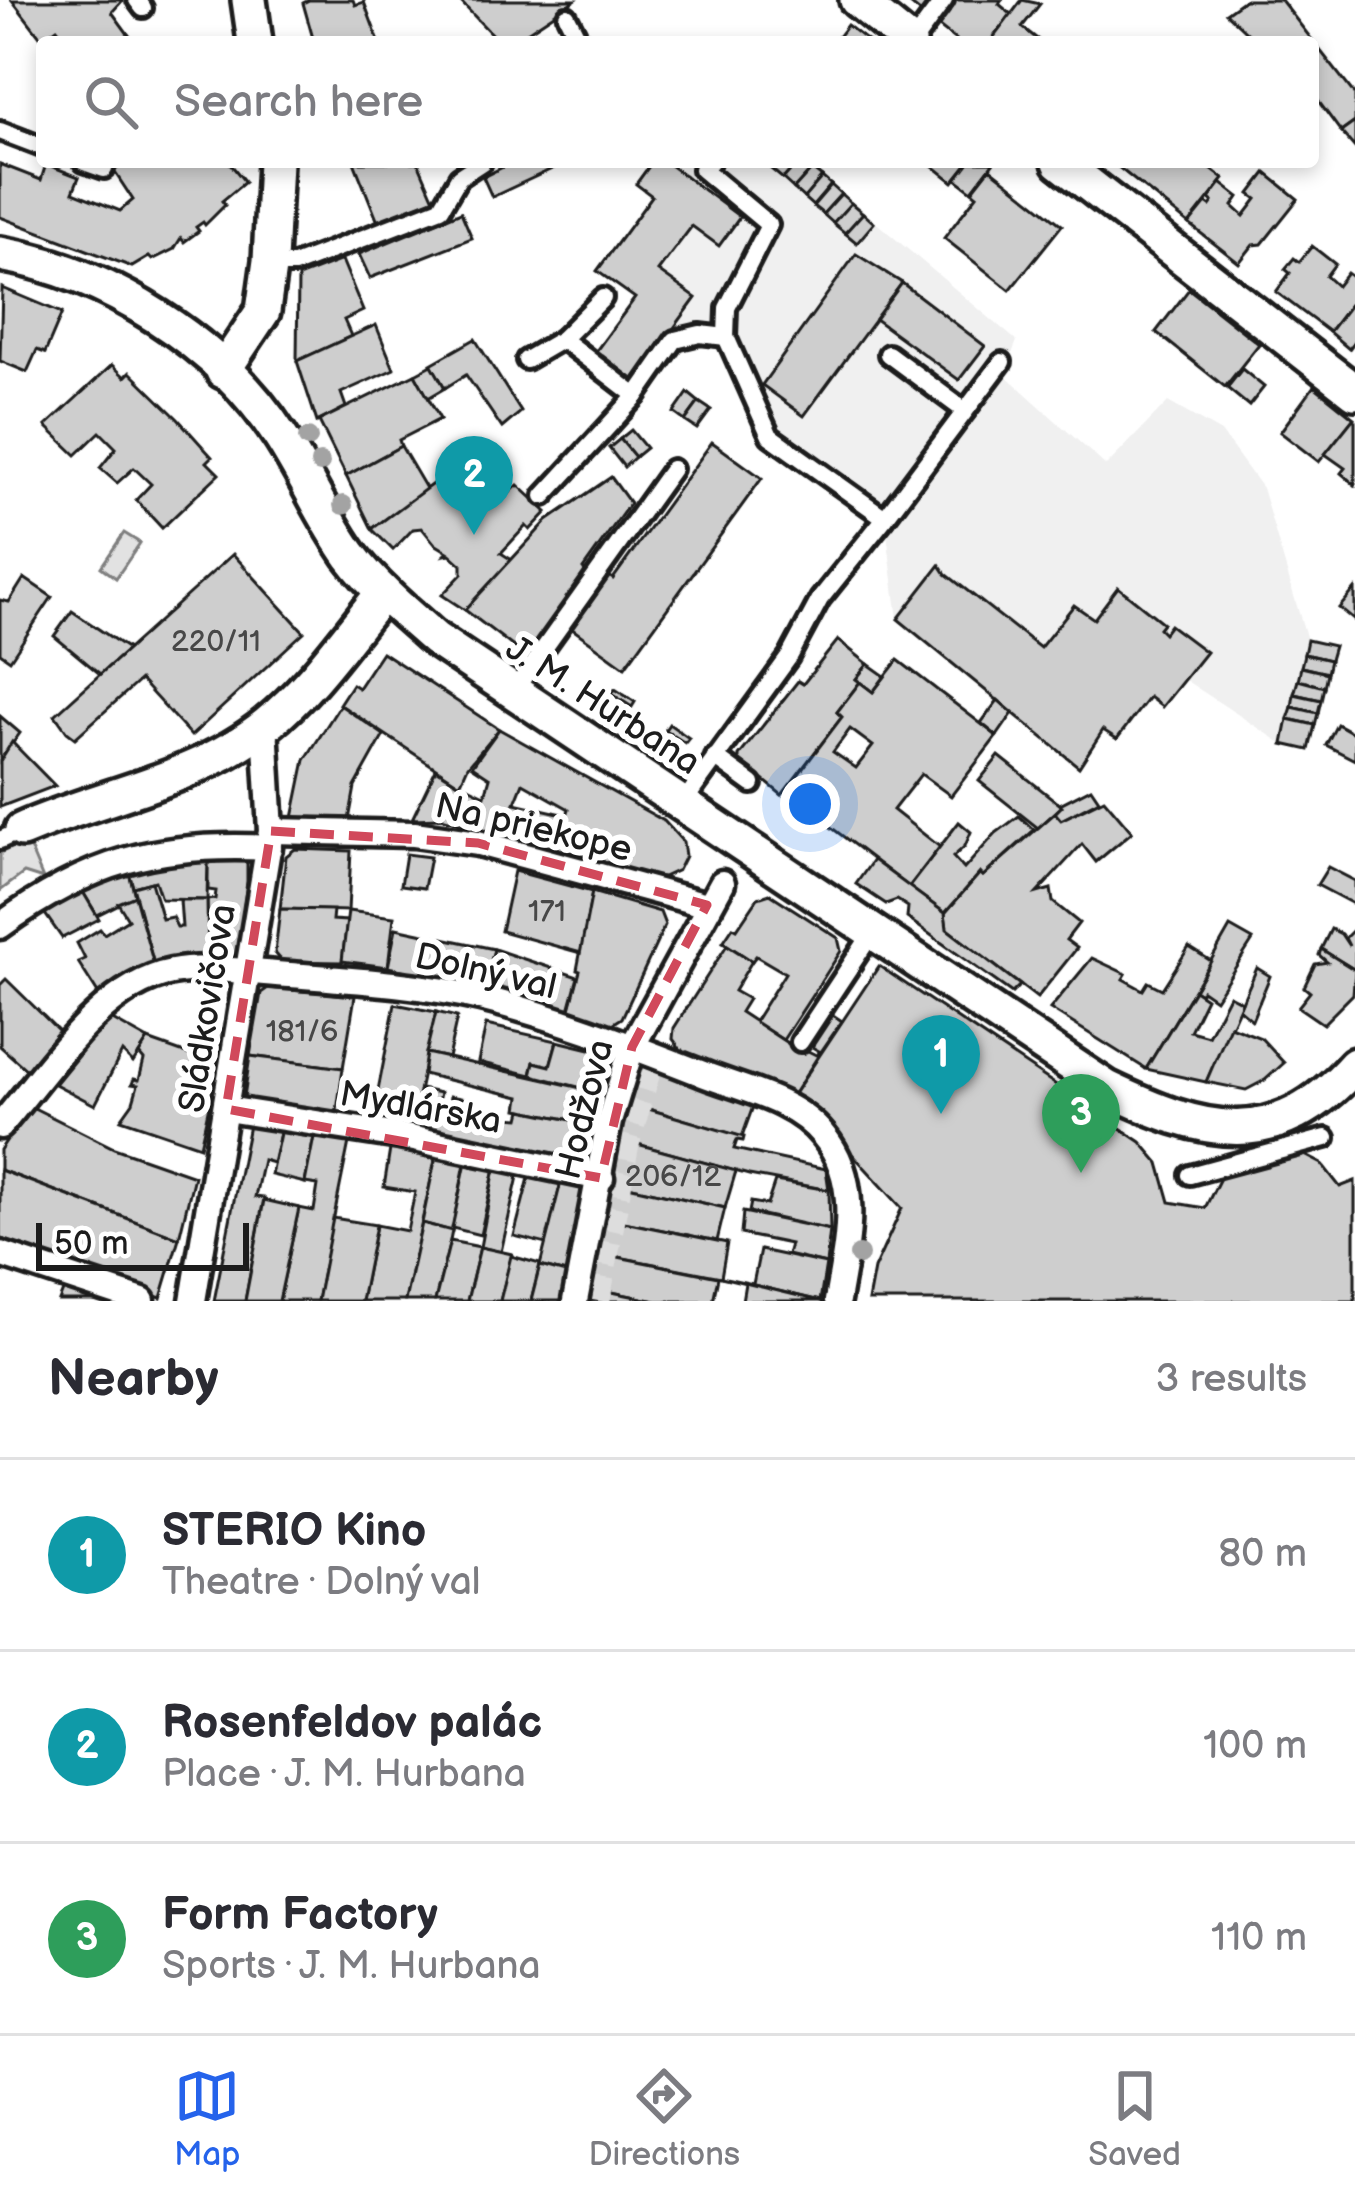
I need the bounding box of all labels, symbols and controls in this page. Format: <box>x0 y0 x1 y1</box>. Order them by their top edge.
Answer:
search box <box>36 36 1319 168</box>
icon: search <box>78 69 144 135</box>
text: Search here <box>174 75 423 130</box>
pin: 2 <box>435 436 513 535</box>
house number: 220/11 <box>171 624 261 660</box>
street label: J. M. Hurbana <box>497 627 708 785</box>
your location <box>780 774 840 834</box>
street label: Na priekope <box>431 785 636 872</box>
house number: 171 <box>528 894 566 930</box>
street label: Sládkovičova <box>171 901 246 1116</box>
street label: Dolný val <box>411 935 560 1010</box>
house number: 181/6 <box>266 1014 338 1050</box>
pin: 1 <box>902 1015 980 1114</box>
street label: Hodžova <box>547 1035 624 1184</box>
street label: Mydlárska <box>336 1073 505 1144</box>
pin: 3 <box>1042 1074 1120 1173</box>
house number: 206/12 <box>625 1159 722 1195</box>
scale bar <box>36 1217 249 1270</box>
text: 50 m <box>54 1224 129 1264</box>
text: Nearby <box>48 1349 219 1410</box>
text: 3 results <box>1155 1356 1307 1403</box>
text: STERIO Kino <box>162 1504 426 1559</box>
text: 1 <box>79 1531 95 1578</box>
text: 80 m <box>1219 1531 1307 1578</box>
text: Theatre · Dolný val <box>162 1559 480 1606</box>
text: Rosenfeldov palác <box>162 1696 542 1751</box>
text: 2 <box>75 1723 99 1770</box>
text: 100 m <box>1203 1723 1307 1770</box>
text: Place · J. M. Hurbana <box>162 1751 526 1798</box>
text: Form Factory <box>162 1888 438 1943</box>
text: 3 <box>76 1915 98 1962</box>
text: 110 m <box>1211 1915 1307 1962</box>
text: Sports · J. M. Hurbana <box>162 1943 541 1990</box>
tab: Map <box>174 2063 240 2175</box>
tab: Directions <box>589 2063 740 2175</box>
tab: Saved <box>1088 2063 1181 2175</box>

